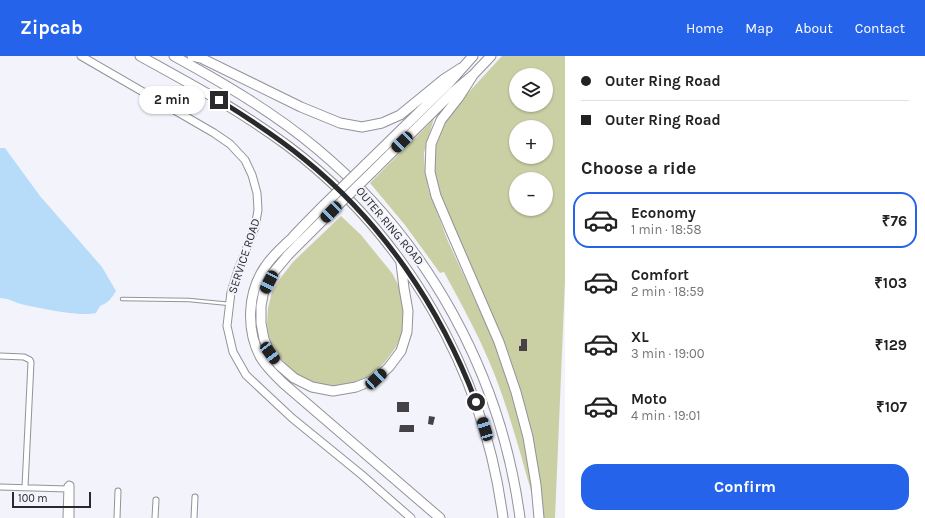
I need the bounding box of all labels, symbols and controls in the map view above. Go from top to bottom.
text: Zipcab [20,17,83,39]
text: Home [686,20,723,37]
text: Map [745,20,773,37]
text: About [795,20,833,37]
text: Contact [855,20,905,37]
map controls [509,68,553,216]
button: layers [509,68,553,112]
text: Outer Ring Road [605,72,721,90]
callout: 2 min [139,86,205,114]
route end [210,91,228,109]
text: 2 min [154,92,190,107]
text: Outer Ring Road [605,111,721,129]
button: + [509,120,553,164]
car [389,129,415,155]
text: Choose a ride [581,157,696,179]
button: − [509,172,553,216]
street label: OUTER RING ROAD [353,184,427,268]
car [318,199,344,225]
icon: car [583,202,619,238]
text: Economy [631,204,696,222]
text: ₹76 [882,212,907,230]
street label: SERVICE ROAD [225,217,263,295]
text: 1 min · 18:58 [631,222,701,237]
icon: car [583,264,619,300]
text: Comfort [631,266,689,284]
car [258,269,280,295]
text: ₹103 [874,274,907,292]
text: 2 min · 18:59 [631,284,704,299]
icon: car [583,326,619,362]
text: XL [631,328,649,346]
text: ₹129 [875,336,907,354]
car [258,340,282,366]
text: 3 min · 19:00 [631,346,704,361]
car [363,366,389,392]
icon: car [583,388,619,424]
text: Moto [631,390,667,408]
route start [467,393,485,411]
text: ₹107 [876,398,907,416]
text: 4 min · 19:01 [631,408,701,423]
car [476,416,494,442]
button: Confirm [581,464,909,510]
scale bar [12,490,91,509]
text: 100 m [18,492,48,505]

